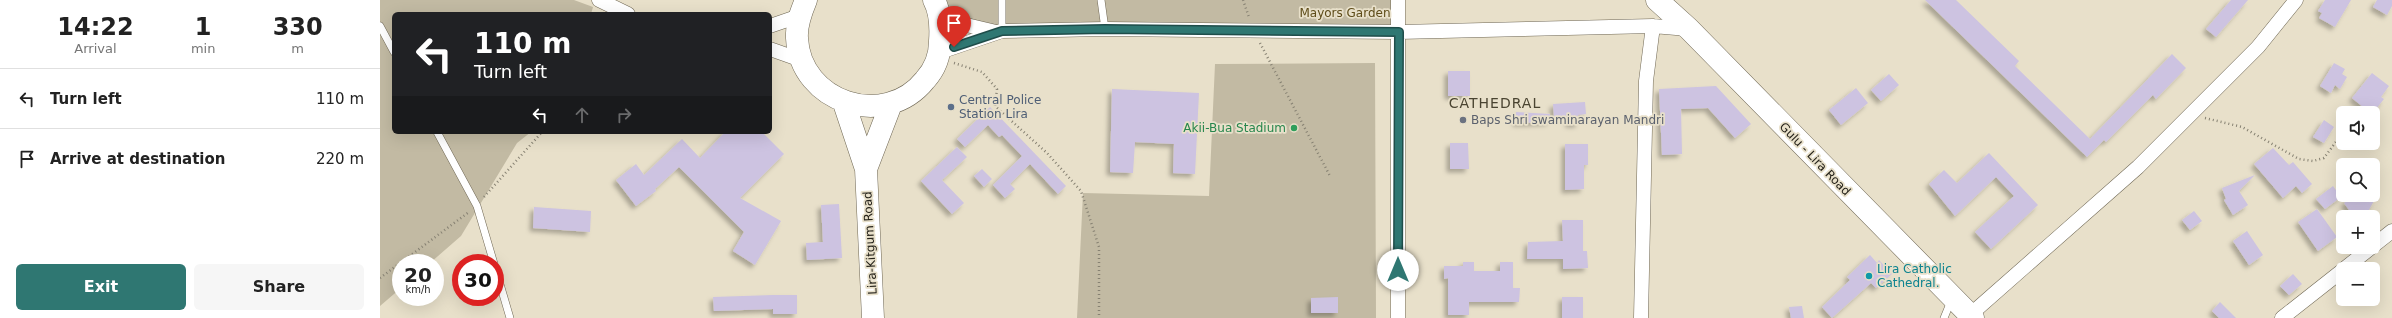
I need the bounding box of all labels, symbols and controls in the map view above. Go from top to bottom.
pin [937,6,971,47]
park label: Mayors Garden [1299,6,1391,20]
icon: arrive [943,12,965,34]
text: 14:22 [57,13,134,41]
text: 1 [195,13,211,41]
text: 330 [273,13,323,41]
text: 110 m [474,27,571,60]
icon: left [408,28,460,80]
text: Arrival [74,41,117,56]
text: min [191,41,215,56]
text: m [291,41,304,56]
text: Turn left [474,61,547,82]
icon: left [16,88,38,110]
text: Turn left [50,90,122,108]
text: 110 m [316,90,364,108]
place label: Central Police Station Lira [959,93,1041,121]
district label: CATHEDRAL [1449,95,1541,111]
marker: Central Police Station Lira [946,102,956,112]
icon: left [529,104,551,126]
icon: ahead [571,104,593,126]
icon: right [613,104,635,126]
map controls [2336,106,2380,306]
button: sound [2336,106,2380,150]
place label: Baps Shri swaminarayan Mandri [1471,113,1664,127]
marker: Baps Shri swaminarayan Mandri [1458,115,1468,125]
street label: Gulu - Lira Road [1777,120,1853,198]
place label: Akii-Bua Stadium [1183,121,1286,135]
marker: Akii-Bua Stadium [1289,123,1299,133]
icon: arrive [16,148,38,170]
text: Arrive at destination [50,150,225,168]
text: 220 m [316,150,364,168]
button: search [2336,158,2380,202]
street label: Lira-Kitgum Road [860,191,880,295]
button: + [2336,210,2380,254]
position arrow [1377,249,1419,291]
speed limit sign: 30 [452,254,504,306]
place label: Lira Catholic Cathedral. [1877,262,1952,290]
button: − [2336,262,2380,306]
text: 20 [404,263,432,287]
button: Exit [16,264,186,310]
button: Share [194,264,364,310]
marker: Lira Catholic Cathedral. [1864,271,1874,281]
text: km/h [405,284,431,295]

